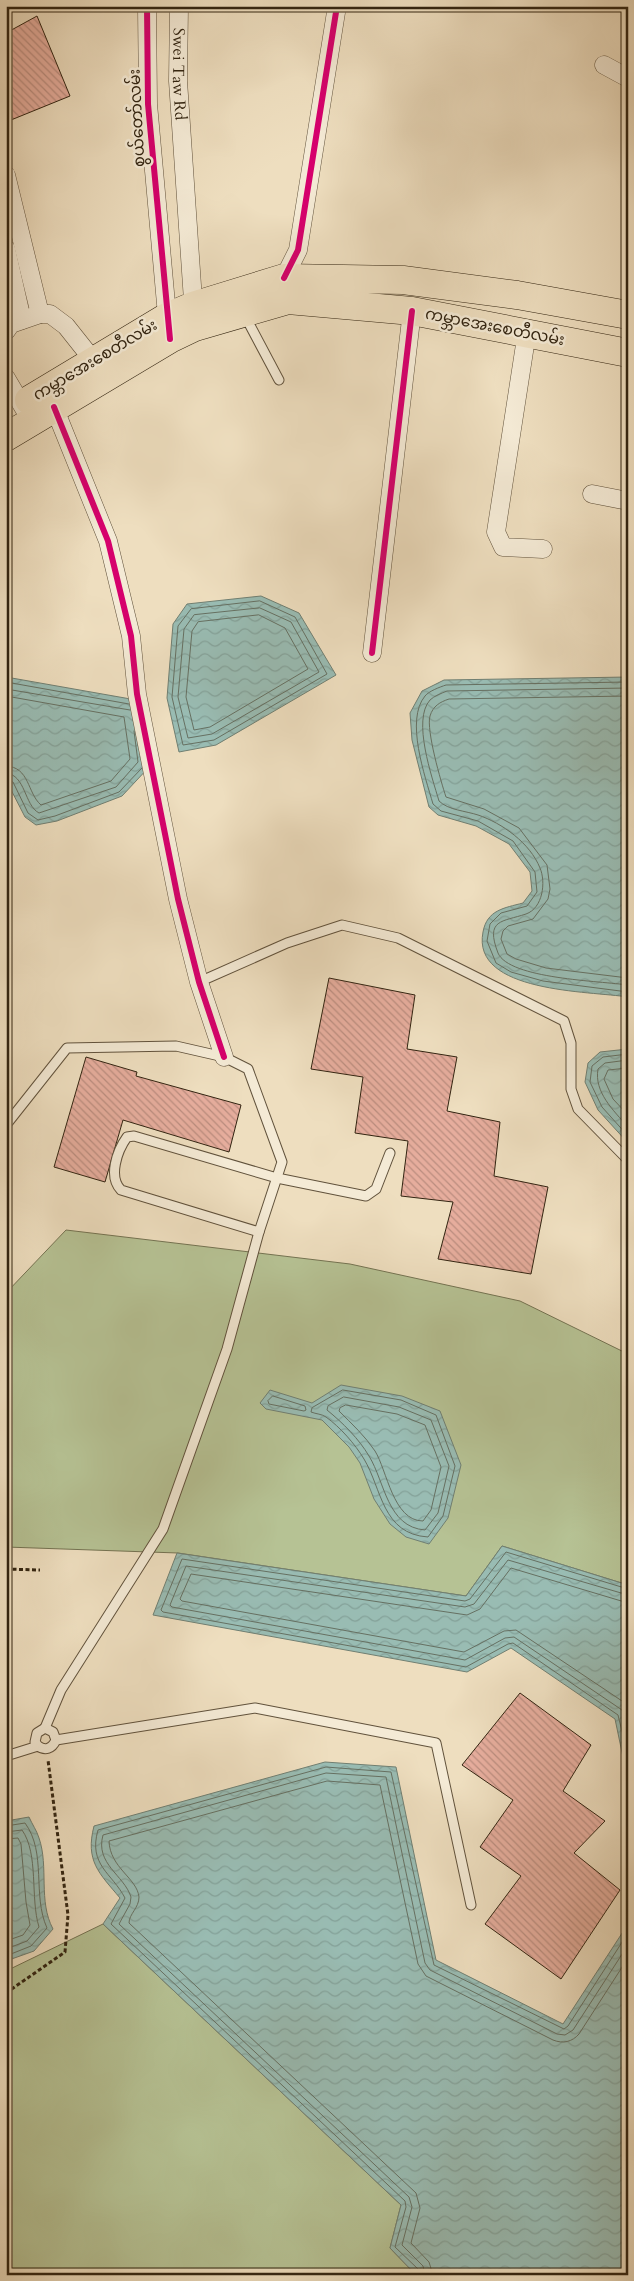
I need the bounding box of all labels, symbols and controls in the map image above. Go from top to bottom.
street label: Swei Taw Rd [167,28,192,121]
street label: စွယ်တော်လမ်း [122,68,153,168]
street label: ကမ္ဘာအေးစေတီလမ်း [423,302,567,353]
street label: ကမ္ဘာအေးစေတီလမ်း [28,313,162,408]

